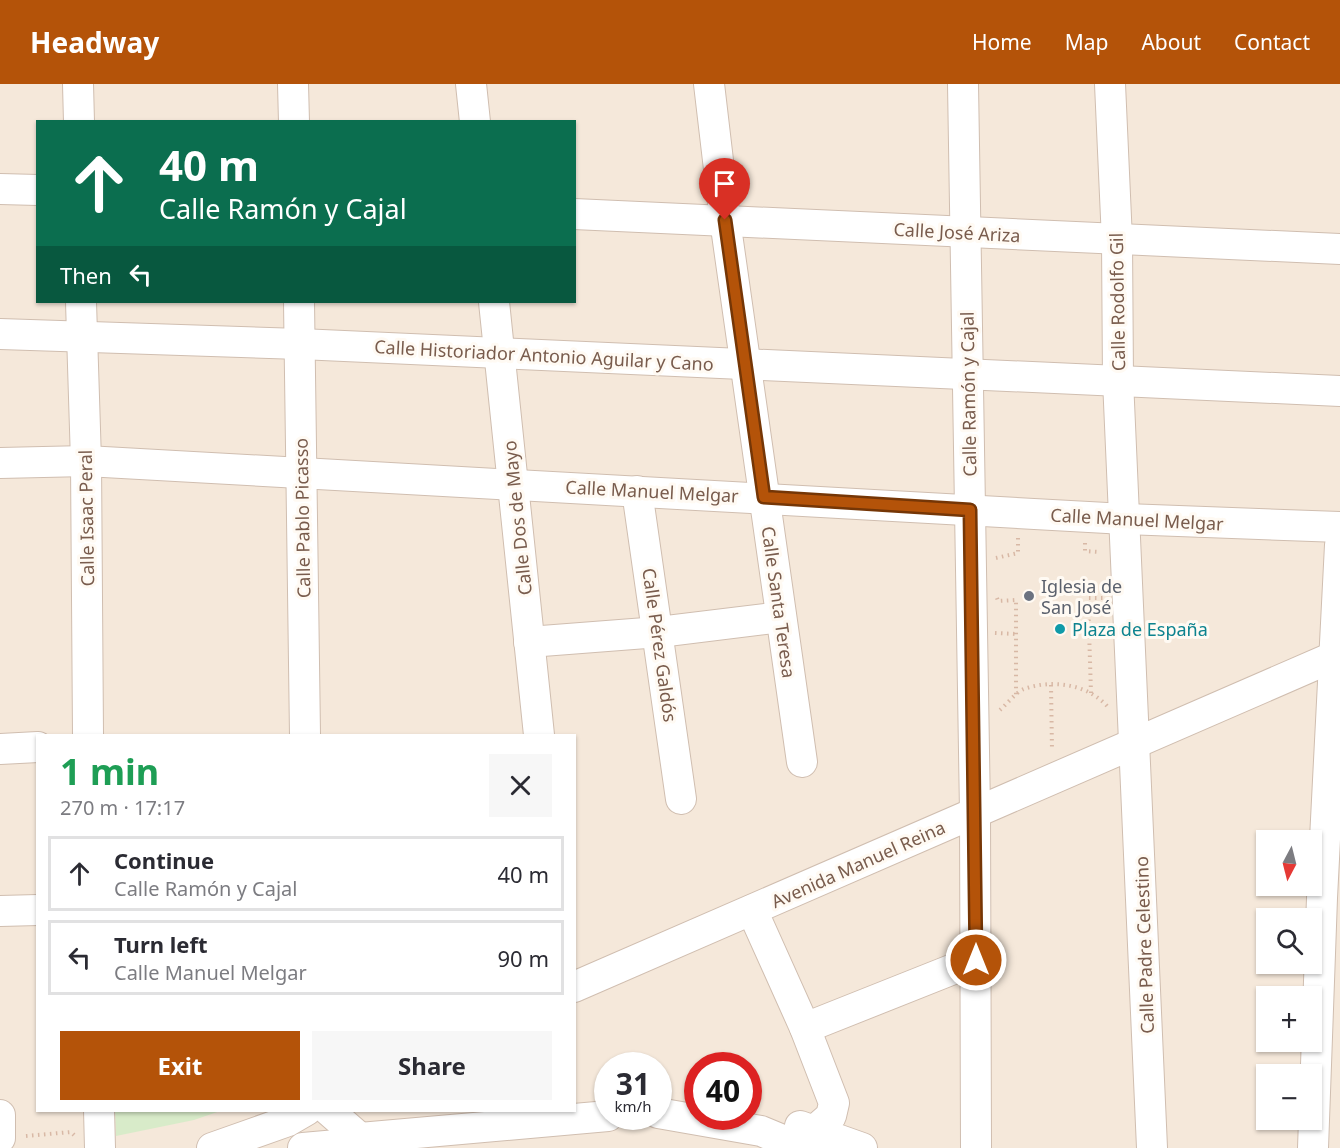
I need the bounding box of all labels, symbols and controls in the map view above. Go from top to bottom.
text: Headway [30,23,159,61]
text: Home [972,28,1032,56]
text: Map [1065,28,1108,56]
text: About [1141,28,1201,56]
text: Contact [1234,28,1310,56]
text: 40 m [159,136,259,193]
icon: ahead [60,144,138,222]
pin [699,158,750,220]
icon: arrive [708,167,741,200]
text: Calle Ramón y Cajal [159,190,407,227]
street label: Calle José Ariza [893,217,1021,247]
street label: Calle Rodolfo Gil [1104,233,1130,371]
icon: left [124,258,157,291]
text: Then [60,260,112,290]
street label: Calle Ramón y Cajal [955,311,981,477]
street label: Calle Historiador Antonio Aguilar y Cano [374,334,714,376]
street label: Calle Pablo Picasso [289,438,315,598]
street label: Calle Dos de Mayo [497,440,537,596]
street label: Calle Isaac Peral [73,449,99,587]
street label: Calle Manuel Melgar [565,474,740,508]
street label: Calle Manuel Melgar [1050,502,1225,536]
street label: Calle Santa Teresa [756,525,802,679]
street label: Calle Pérez Galdós [637,566,683,724]
place label: Iglesia de San José [1041,574,1122,619]
marker: Iglesia de San José [1022,589,1036,603]
place label: Plaza de España [1072,617,1208,641]
marker: Plaza de España [1053,622,1067,636]
text: 1 min [60,747,159,796]
button: close [489,754,552,817]
text: 270 m · 17:17 [60,794,185,821]
street label: Avenida Manuel Reina [767,815,949,913]
north arrow [1256,830,1322,896]
map controls [1256,830,1322,1130]
text: Continue [114,845,214,875]
street label: Calle Padre Celestino [1129,856,1159,1034]
icon: ahead [63,857,96,890]
text: 40 m [498,859,549,889]
text: Calle Ramón y Cajal [114,875,297,902]
button: search [1256,908,1322,974]
position arrow [944,928,1008,992]
text: Turn left [114,929,208,959]
icon: left [63,941,96,974]
text: 90 m [498,943,549,973]
text: Calle Manuel Melgar [114,959,307,986]
button: + [1256,986,1322,1052]
button: Exit [60,1031,300,1100]
button: Share [312,1031,552,1100]
speed limit sign: 40 [684,1052,762,1130]
text: 31 [616,1063,650,1104]
button: − [1256,1064,1322,1130]
text: km/h [615,1096,651,1116]

